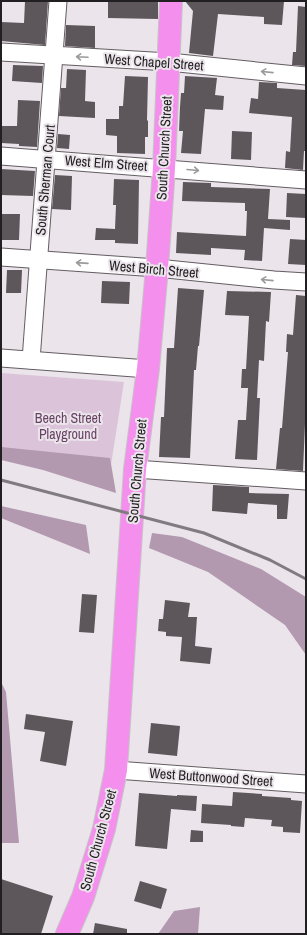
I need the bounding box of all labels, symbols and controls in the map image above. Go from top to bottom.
street label: West Chapel Street [104,50,204,74]
one-way arrow [76,54,89,61]
one-way arrow [261,68,274,76]
street label: South Church Street [152,96,176,200]
street label: South Sherman Court [31,124,59,236]
street label: West Elm Street [64,151,148,175]
one-way arrow [186,167,199,174]
street label: West Birch Street [108,256,200,282]
one-way arrow [76,259,89,266]
one-way arrow [261,276,274,283]
park label: Beech Street Playground [35,409,101,443]
street label: South Church Street [124,418,150,524]
street label: West Buttonwood Street [149,764,273,790]
street label: South Church Street [76,787,120,893]

